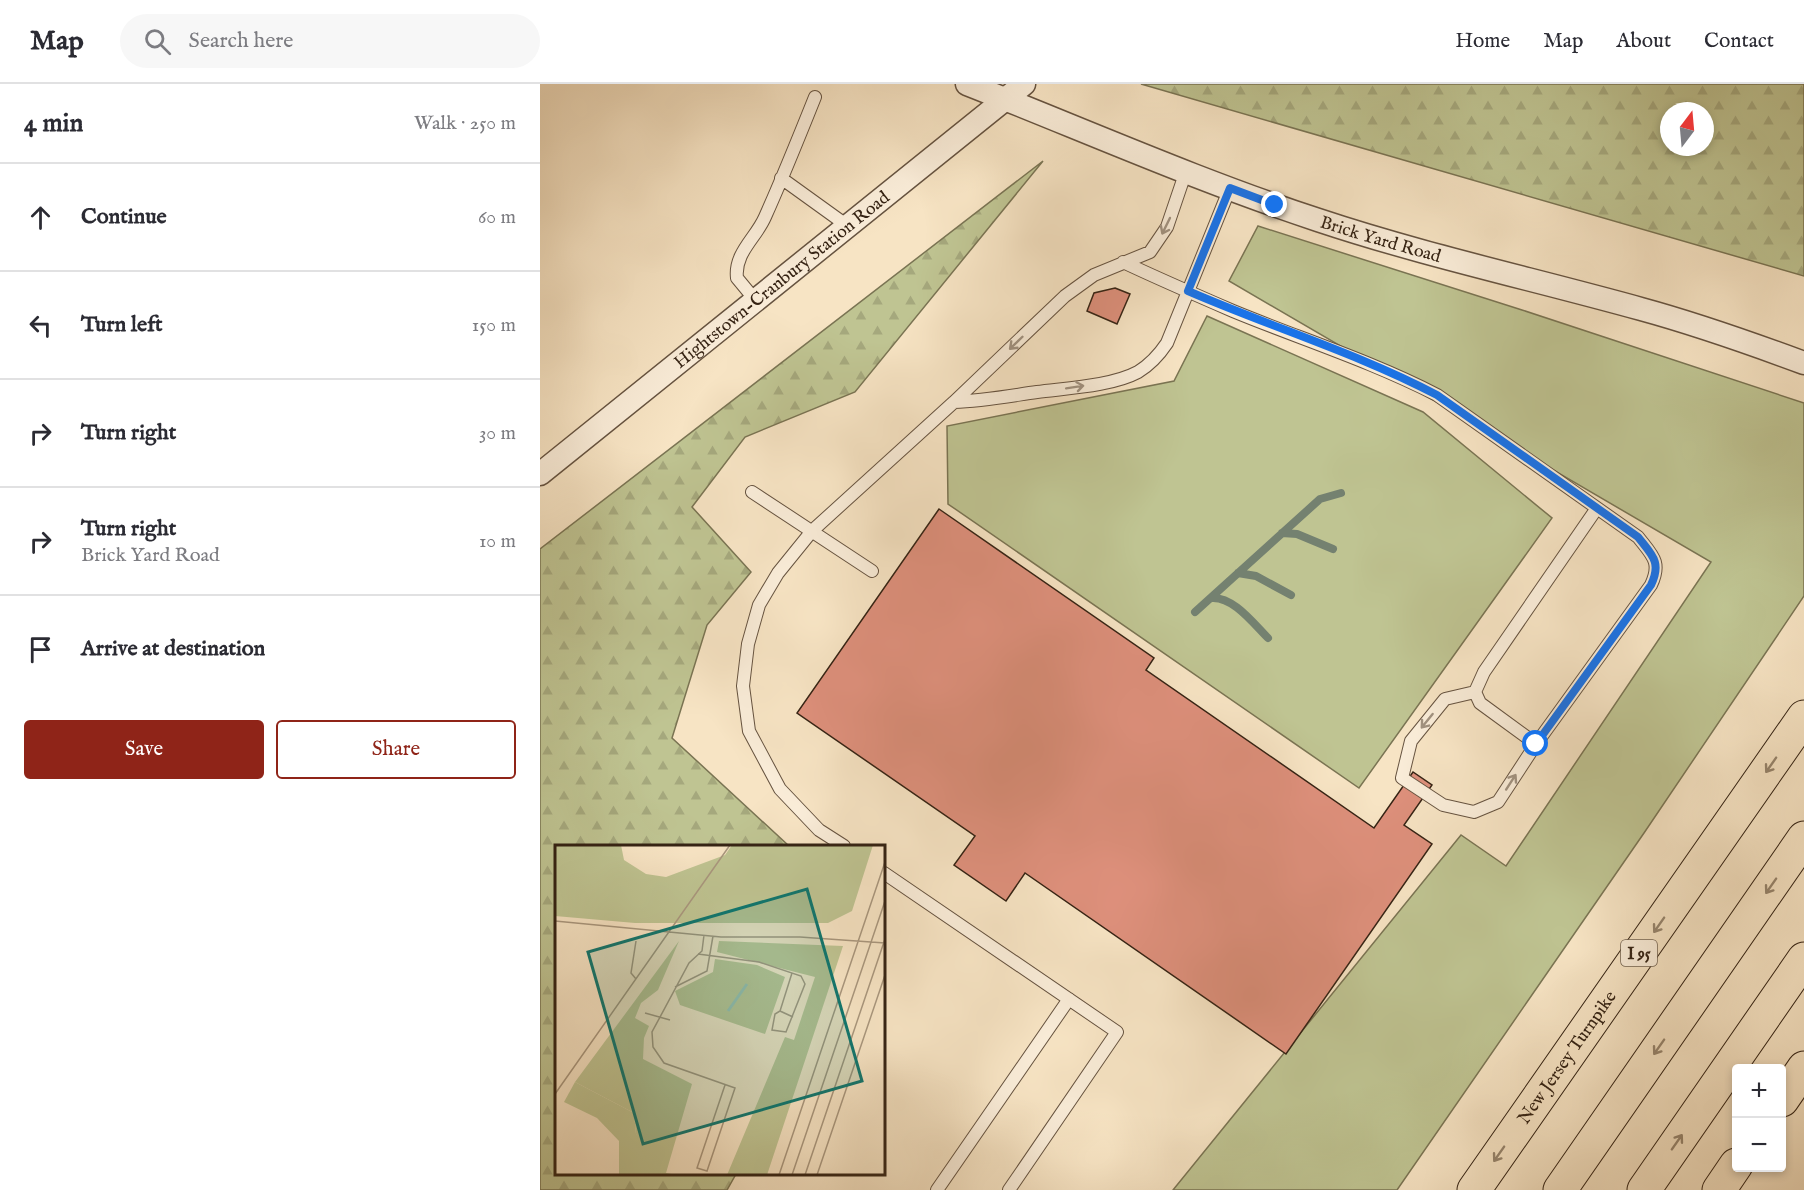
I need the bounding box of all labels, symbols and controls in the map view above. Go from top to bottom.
search box [120,14,540,68]
text: Map [30,24,84,59]
icon: search [141,25,174,58]
text: Search here [189,27,293,55]
text: Home [1455,28,1510,55]
text: Map [1543,28,1583,55]
text: About [1616,28,1671,55]
text: Contact [1704,28,1774,55]
north arrow [1660,102,1714,156]
text: 4 min [24,107,83,140]
text: Walk · 250 m [414,111,516,136]
street label: Hightstown-Cranbury Station Road [670,187,895,375]
route end [1261,191,1287,217]
icon: ahead [24,201,57,234]
text: Continue [81,203,167,231]
text: 60 m [478,205,516,230]
street label: Brick Yard Road [1317,211,1444,269]
one-way arrow [1160,217,1172,235]
icon: left [24,309,57,342]
text: Turn left [81,311,163,339]
text: 150 m [472,313,516,338]
one-way arrow [1009,335,1024,350]
one-way arrow [1064,381,1084,392]
icon: right [24,417,57,450]
text: Turn right [81,419,176,447]
text: 30 m [479,421,516,446]
text: Turn right [81,515,176,543]
icon: right [24,525,57,558]
text: 10 m [479,529,516,554]
text: Brick Yard Road [81,543,220,568]
icon: arrive [24,633,57,666]
text: Arrive at destination [81,635,265,663]
one-way arrow [1421,713,1434,729]
button: Save [24,720,264,779]
button: Share [276,720,516,779]
route start [1522,730,1548,756]
one-way arrow [1765,756,1777,773]
one-way arrow [1505,774,1518,791]
inset map [555,845,885,1175]
one-way arrow [1765,878,1777,894]
one-way arrow [1653,916,1665,932]
road number: I 95 [1621,940,1657,966]
street label: New Jersey Turnpike [1513,987,1622,1129]
one-way arrow [1653,1038,1665,1054]
map controls [1732,1064,1786,1172]
button: + [1732,1064,1786,1118]
button: − [1732,1118,1786,1172]
one-way arrow [1671,1134,1683,1151]
one-way arrow [1493,1145,1505,1161]

